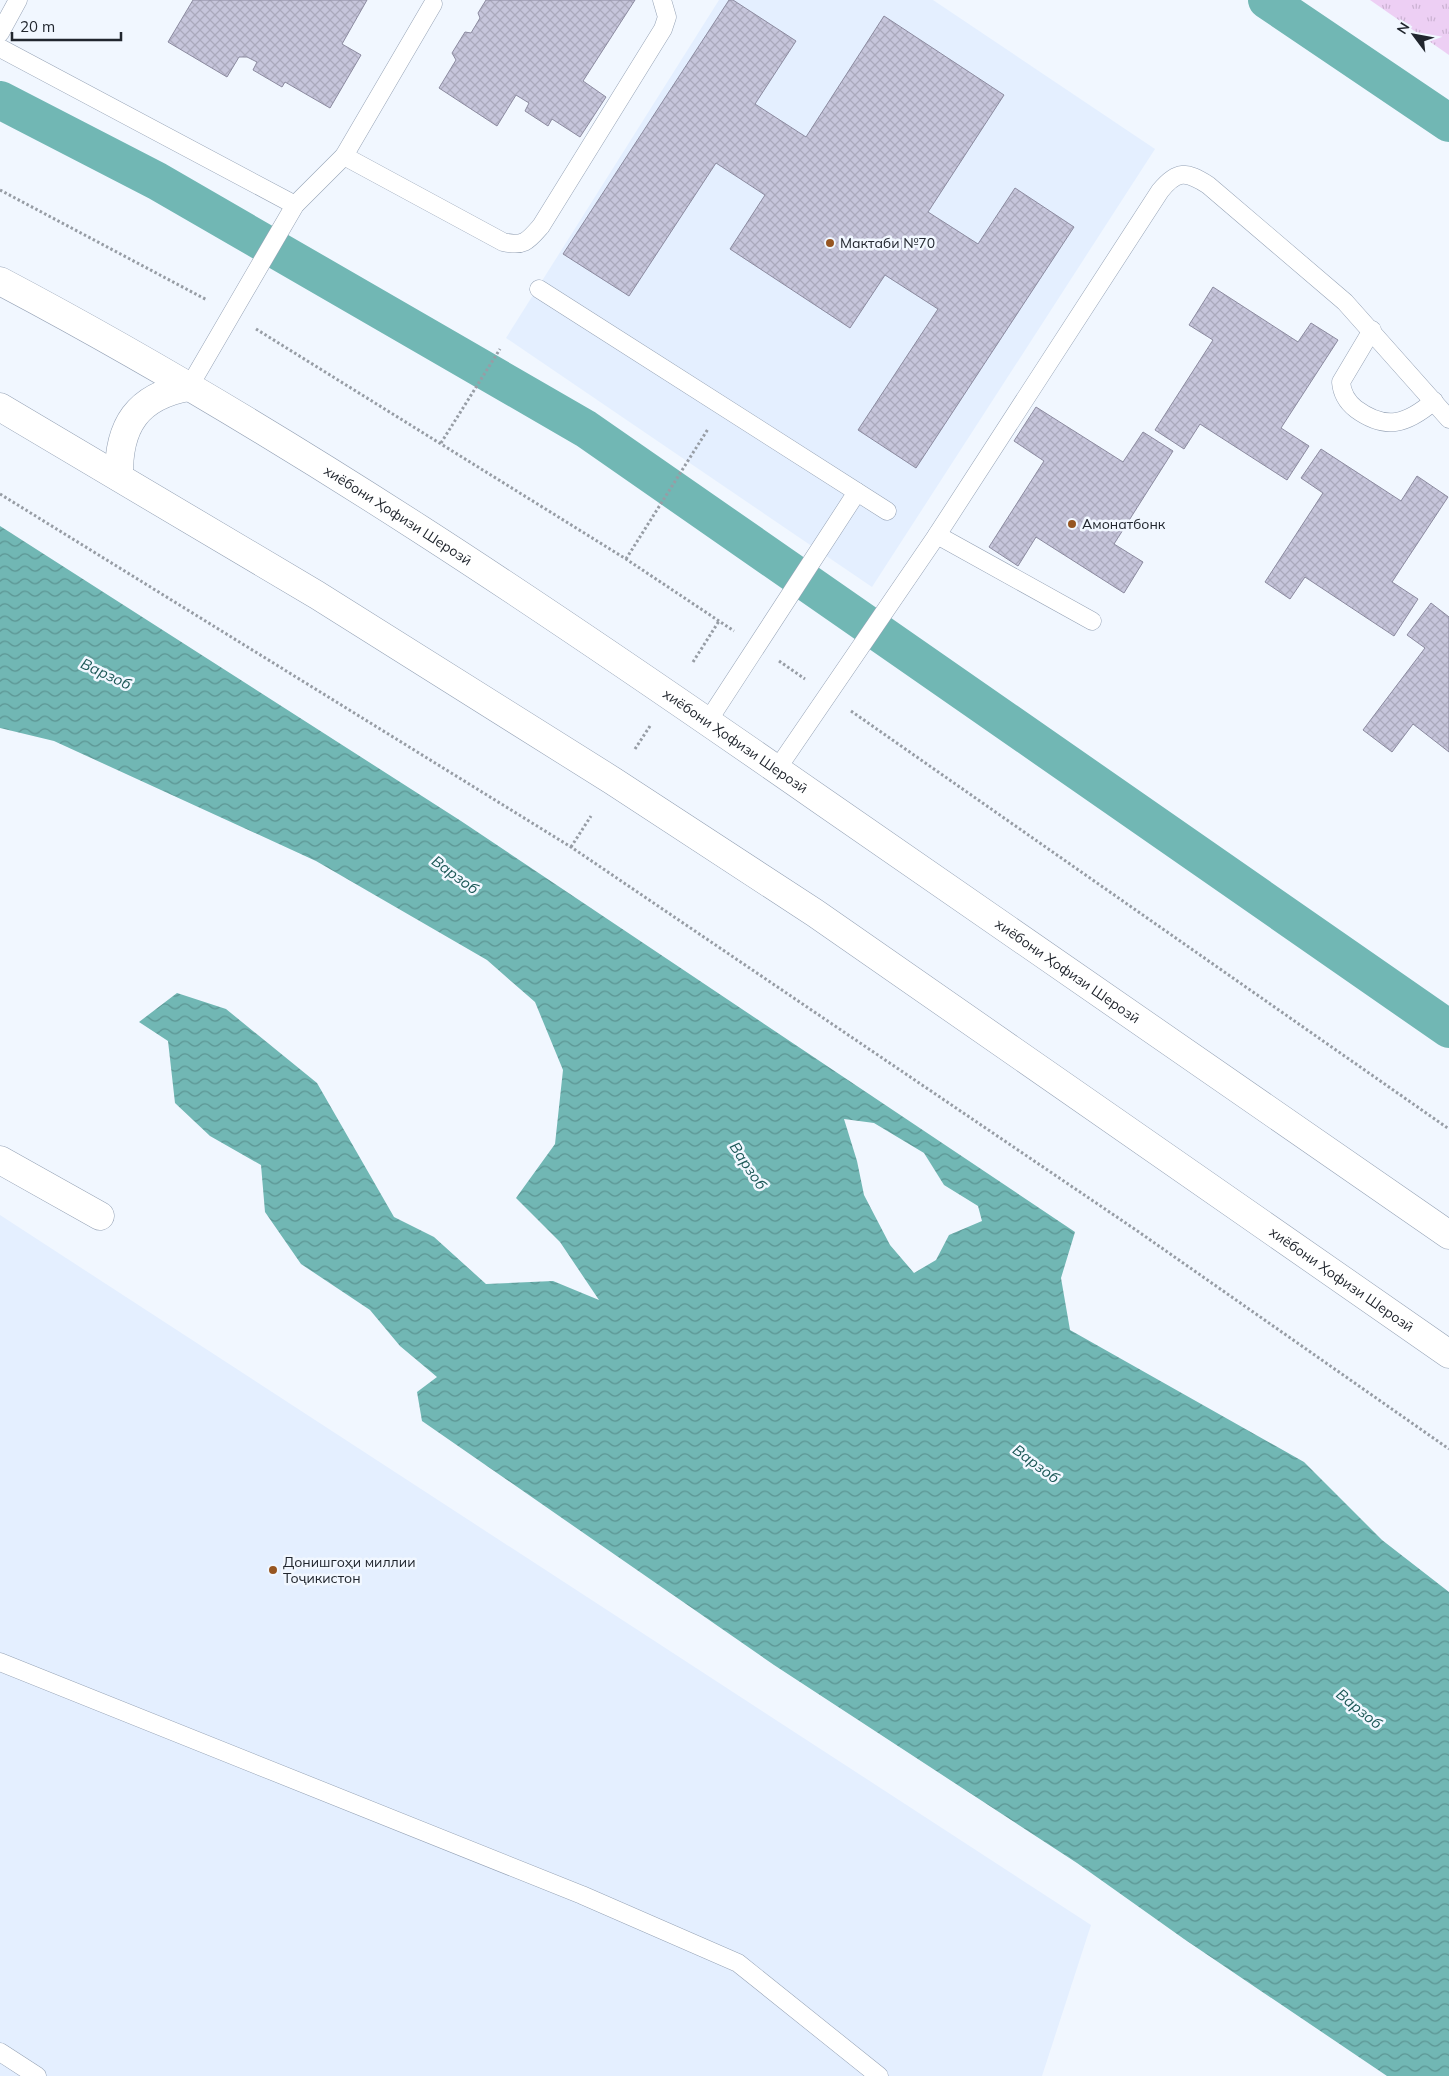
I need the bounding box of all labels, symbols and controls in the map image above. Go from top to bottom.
scale bar [12,10,121,42]
north arrow [1389,10,1439,60]
text: 20 m [20,17,55,36]
text: N [1393,19,1413,37]
place label: Мактаби №70 [840,234,935,252]
marker: Мактаби №70 [824,237,836,249]
street label: хиёбони Ҳофизи Шерозӣ [321,461,475,569]
place label: Амонатбонк [1082,515,1166,533]
marker: Амонатбонк [1066,518,1078,530]
water label: Варзоб [78,654,135,694]
street label: хиёбони Ҳофизи Шерозӣ [660,685,811,797]
water label: Варзоб [428,851,483,898]
street label: хиёбони Ҳофизи Шерозӣ [992,915,1143,1027]
water label: Варзоб [726,1138,771,1193]
street label: хиёбони Ҳофизи Шерозӣ [1266,1223,1417,1336]
water label: Варзоб [1009,1440,1064,1487]
place label: Донишгоҳи миллии Тоҷикистон [283,1553,416,1587]
marker: Донишгоҳи миллии Тоҷикистон [267,1564,279,1576]
water label: Варзоб [1333,1684,1386,1733]

